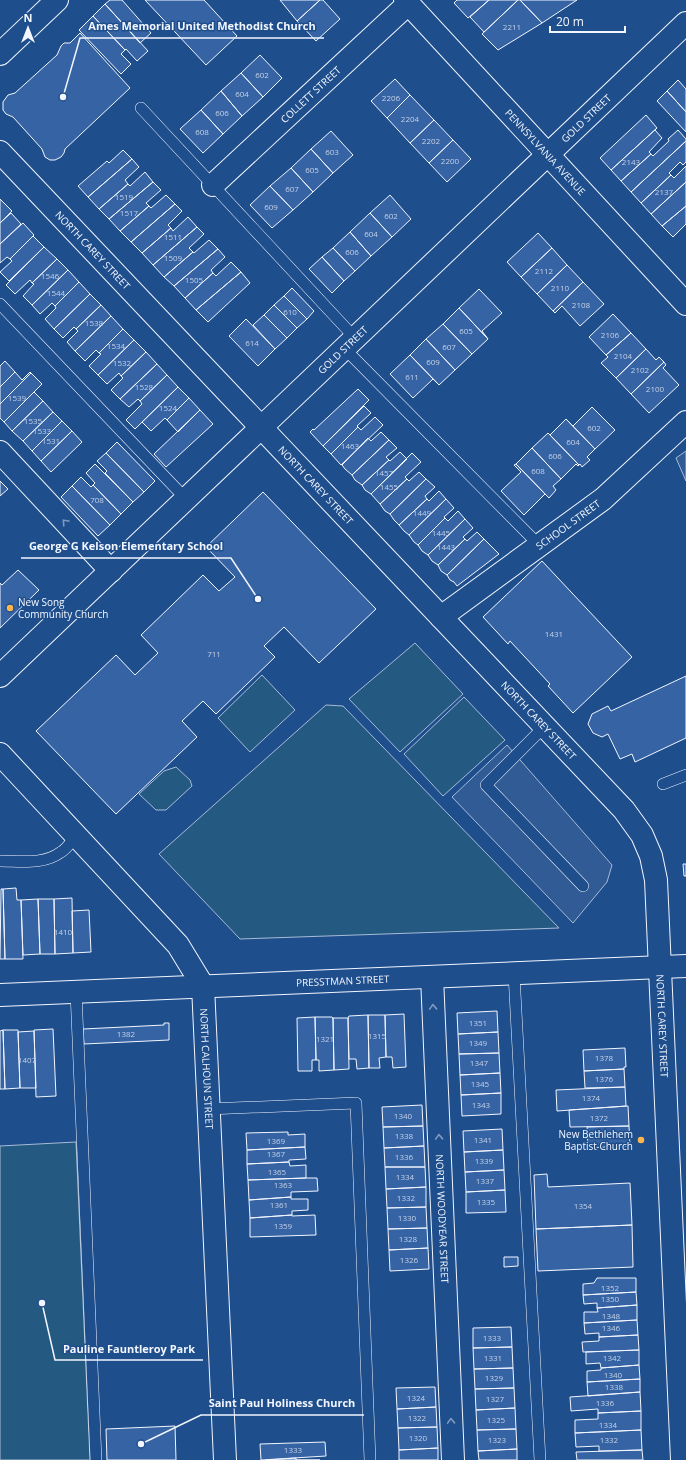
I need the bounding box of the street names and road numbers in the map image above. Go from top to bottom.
street label: COLLETT STREET [277,63,344,126]
street label: GOLD STREET [558,91,614,145]
street label: PENNSYLVANIA AVENUE [502,106,589,198]
street label: NORTH CAREY STREET [52,208,134,293]
street label: GOLD STREET [315,322,371,377]
street label: NORTH CAREY STREET [275,443,357,528]
street label: SCHOOL STREET [533,496,603,553]
street label: NORTH CAREY STREET [498,678,580,763]
street label: PRESSTMAN STREET [296,972,390,989]
street label: NORTH CAREY STREET [653,974,672,1078]
street label: NORTH CALHOUN STREET [197,1008,217,1130]
street label: NORTH WOODYEAR STREET [433,1154,452,1284]

